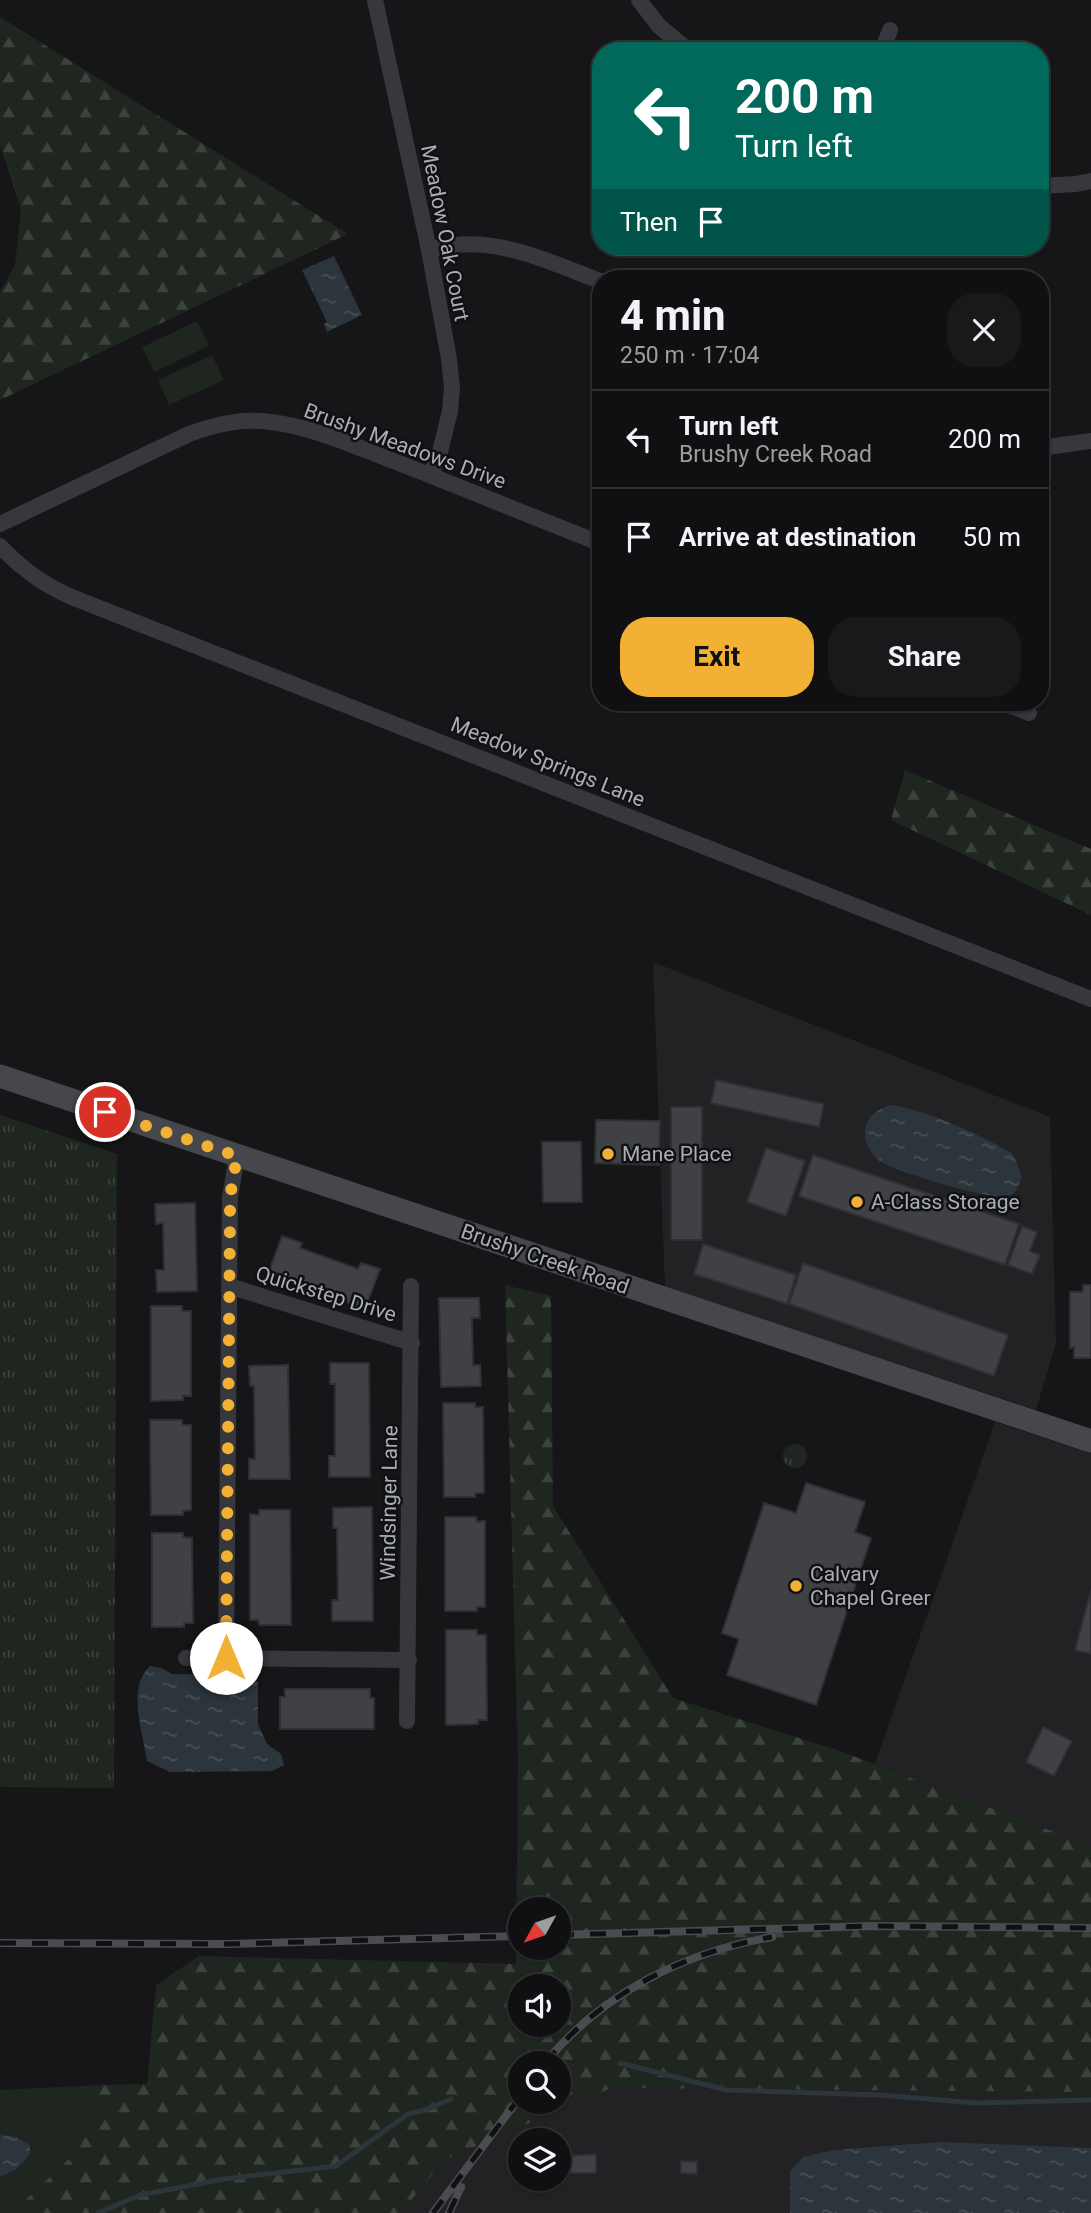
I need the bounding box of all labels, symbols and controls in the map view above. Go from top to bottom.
text: 200 m [735,68,874,125]
icon: left [620,70,711,161]
text: Turn left [735,127,853,165]
street label: Meadow Oak Court [416,143,474,323]
icon: arrive [692,203,730,241]
text: Then [620,207,678,237]
text: 4 min [620,291,726,340]
button: close [947,293,1021,367]
text: 250 m · 17:04 [620,342,759,369]
street label: Brushy Meadows Drive [301,398,509,494]
text: Turn left [679,411,778,441]
icon: left [620,420,658,458]
text: 200 m [948,424,1021,454]
text: Brushy Creek Road [679,441,872,468]
icon: arrive [620,518,658,556]
text: Arrive at destination [679,522,916,552]
text: 50 m [963,522,1021,552]
button: Exit [620,617,814,697]
button: Share [828,617,1021,697]
street label: Meadow Springs Lane [447,712,649,812]
pin [75,1082,135,1142]
icon: arrive [86,1093,124,1131]
place label: Mane Place [622,1142,732,1166]
marker: Mane Place [600,1146,616,1162]
place label: A-Class Storage [871,1190,1020,1214]
marker: A-Class Storage [849,1194,865,1210]
street label: Brushy Creek Road [458,1219,632,1299]
street label: Quickstep Drive [253,1261,399,1327]
street label: Windsinger Lane [376,1425,402,1581]
place label: Calvary Chapel Greer [810,1562,931,1610]
marker: Calvary Chapel Greer [788,1578,804,1594]
position arrow [189,1621,263,1695]
north arrow [508,1897,570,1960]
map controls [508,1897,571,2191]
button: sound [508,1974,571,2037]
button: search [508,2051,571,2114]
button: layers [508,2128,571,2191]

